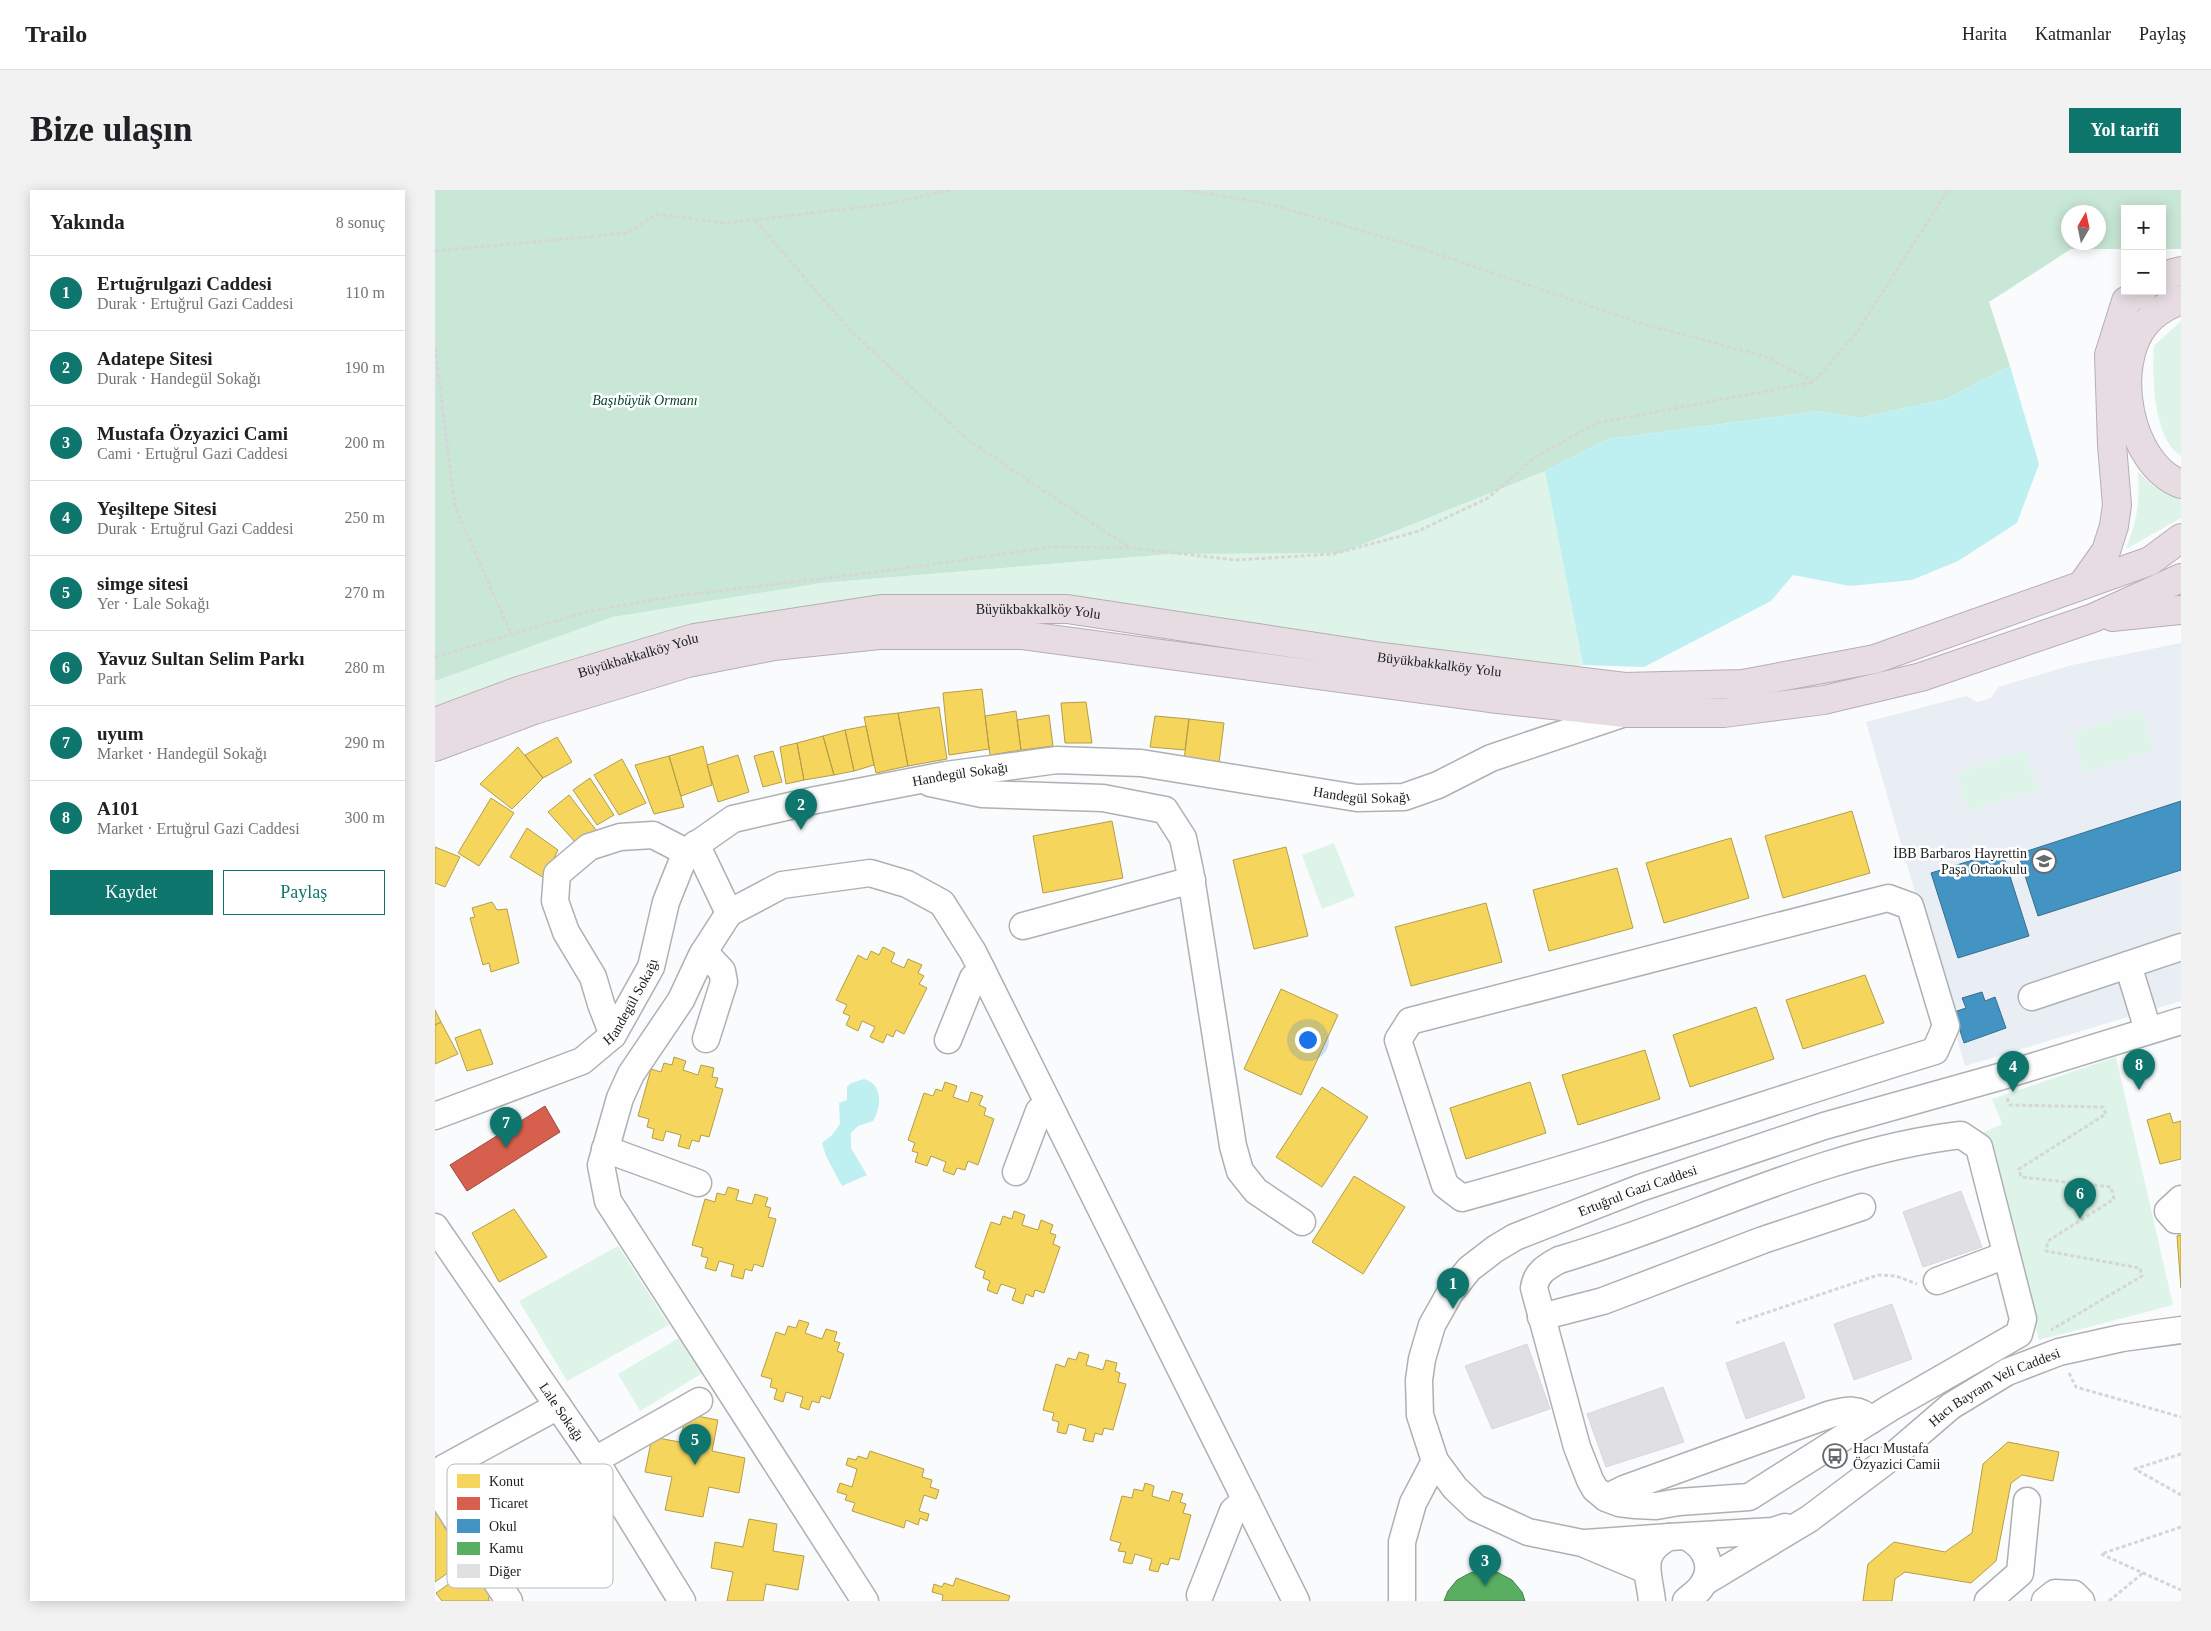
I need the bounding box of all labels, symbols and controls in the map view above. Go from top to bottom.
text: Trailo [25,21,87,47]
text: Harita [1962,24,2007,44]
text: Katmanlar [2035,24,2111,44]
text: Paylaş [2139,24,2186,44]
button: Yol tarifi [2069,108,2181,153]
text: Bize ulaşın [30,110,192,149]
north arrow [2061,205,2106,250]
map controls [2121,205,2166,295]
button: + [2121,205,2166,250]
text: Yakında [50,210,125,234]
text: 8 sonuç [336,214,385,231]
button: − [2121,250,2166,295]
text: Ertuğrulgazi Caddesi [97,273,272,294]
text: 1 [62,284,70,301]
text: 110 m [345,284,385,301]
text: Durak · Ertuğrul Gazi Caddesi [97,295,293,312]
text: Adatepe Sitesi [97,348,213,369]
text: 2 [62,359,70,376]
text: 190 m [345,359,385,376]
text: Durak · Handegül Sokağı [97,370,261,387]
park label: Başıbüyük Ormanı [592,393,698,408]
text: Mustafa Özyazici Cami [97,423,288,444]
text: 3 [62,434,70,451]
text: 200 m [345,434,385,451]
text: Cami · Ertuğrul Gazi Caddesi [97,445,288,462]
text: Yeşiltepe Sitesi [97,498,217,519]
text: 4 [62,509,70,526]
text: 250 m [345,509,385,526]
text: Durak · Ertuğrul Gazi Caddesi [97,520,293,537]
text: simge sitesi [97,573,188,594]
text: 5 [62,584,70,601]
text: 270 m [345,584,385,601]
text: Yer · Lale Sokağı [97,595,210,612]
street label: Büyükbakkalköy Yolu [976,601,1102,622]
street label: Büyükbakkalköy Yolu [576,630,699,680]
text: Yavuz Sultan Selim Parkı [97,648,304,669]
street label: Büyükbakkalköy Yolu [1376,649,1502,679]
text: 6 [62,659,70,676]
text: 280 m [345,659,385,676]
text: Park [97,670,126,687]
text: uyum [97,723,143,744]
text: 7 [62,734,70,751]
text: 290 m [345,734,385,751]
text: Market · Handegül Sokağı [97,745,267,762]
street label: Handegül Sokağı [911,759,1009,789]
street label: Handegül Sokağı [1312,784,1412,806]
pin: 2 [785,789,817,830]
text: A101 [97,798,139,819]
text: 8 [62,809,70,826]
text: 300 m [345,809,385,826]
text: Market · Ertuğrul Gazi Caddesi [97,820,300,837]
place label: İBB Barbaros Hayrettin Paşa Ortaokulu [1893,846,2027,877]
school or university icon: İBB Barbaros Hayrettin Paşa Ortaokulu [2031,848,2057,874]
button: Kaydet [50,870,213,915]
button: Paylaş [223,870,385,915]
street label: Handegül Sokağı [600,957,660,1048]
your location [1295,1027,1321,1053]
pin: 8 [2123,1049,2155,1090]
pin: 4 [1997,1051,2029,1092]
pin: 7 [490,1107,522,1148]
street label: Ertuğrul Gazi Caddesi [1576,1162,1699,1219]
pin: 6 [2064,1178,2096,1219]
pin: 1 [1437,1268,1469,1309]
street label: Hacı Bayram Veli Caddesi [1926,1345,2062,1429]
street label: Lale Sokağı [537,1380,587,1444]
pin: 5 [679,1424,711,1465]
place label: Hacı Mustafa Özyazici Camii [1853,1441,1941,1472]
bus stop icon: Hacı Mustafa Özyazici Camii [1822,1443,1848,1469]
legend [447,1464,613,1588]
text: Konut [489,1474,524,1489]
text: Ticaret [489,1496,528,1511]
text: Okul [489,1519,517,1534]
text: Kamu [489,1541,523,1556]
pin: 3 [1469,1545,1501,1586]
text: Diğer [489,1564,521,1579]

